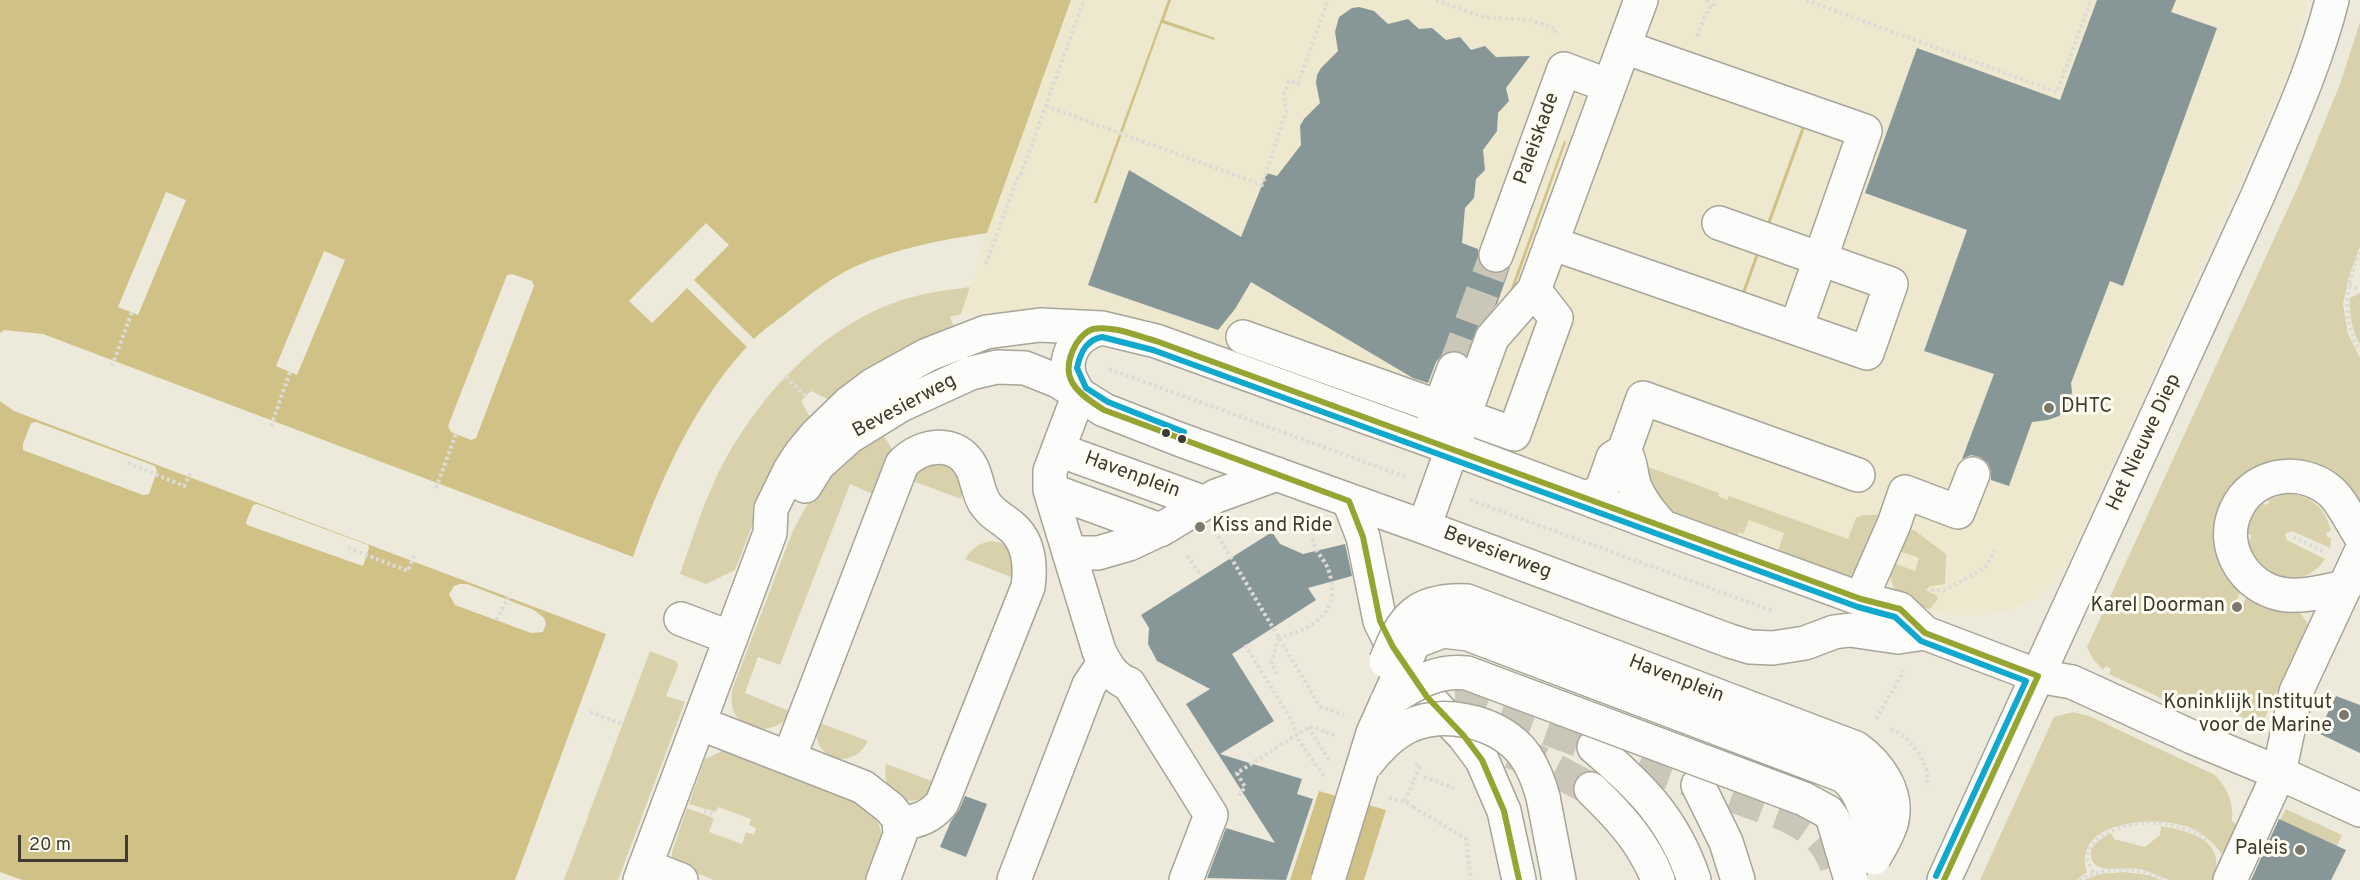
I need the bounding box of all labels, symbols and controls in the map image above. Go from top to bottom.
street label: Paleiskade [1510,90,1566,188]
street label: Bevesierweg [849,370,961,444]
street label: Het Nieuwe Diep [2103,371,2187,515]
place label: DHTC [2061,396,2112,420]
marker: DHTC [2042,401,2056,415]
unlabelled marker [1160,427,1172,439]
unlabelled marker [1176,433,1188,445]
street label: Havenplein [1081,448,1183,504]
place label: Kiss and Ride [1212,515,1332,539]
marker: Kiss and Ride [1193,520,1207,534]
street label: Bevesierweg [1439,522,1555,586]
place label: Karel Doorman [2091,595,2225,619]
marker: Karel Doorman [2230,600,2244,614]
street label: Havenplein [1625,651,1727,709]
place label: Koninklijk Instituut voor de Marine [2163,692,2332,739]
marker: Koninklijk Instituut voor de Marine [2337,708,2351,722]
scale bar [21,823,130,861]
text: 20 m [29,834,71,857]
place label: Paleis [2235,838,2288,862]
marker: Paleis [2293,843,2307,857]

